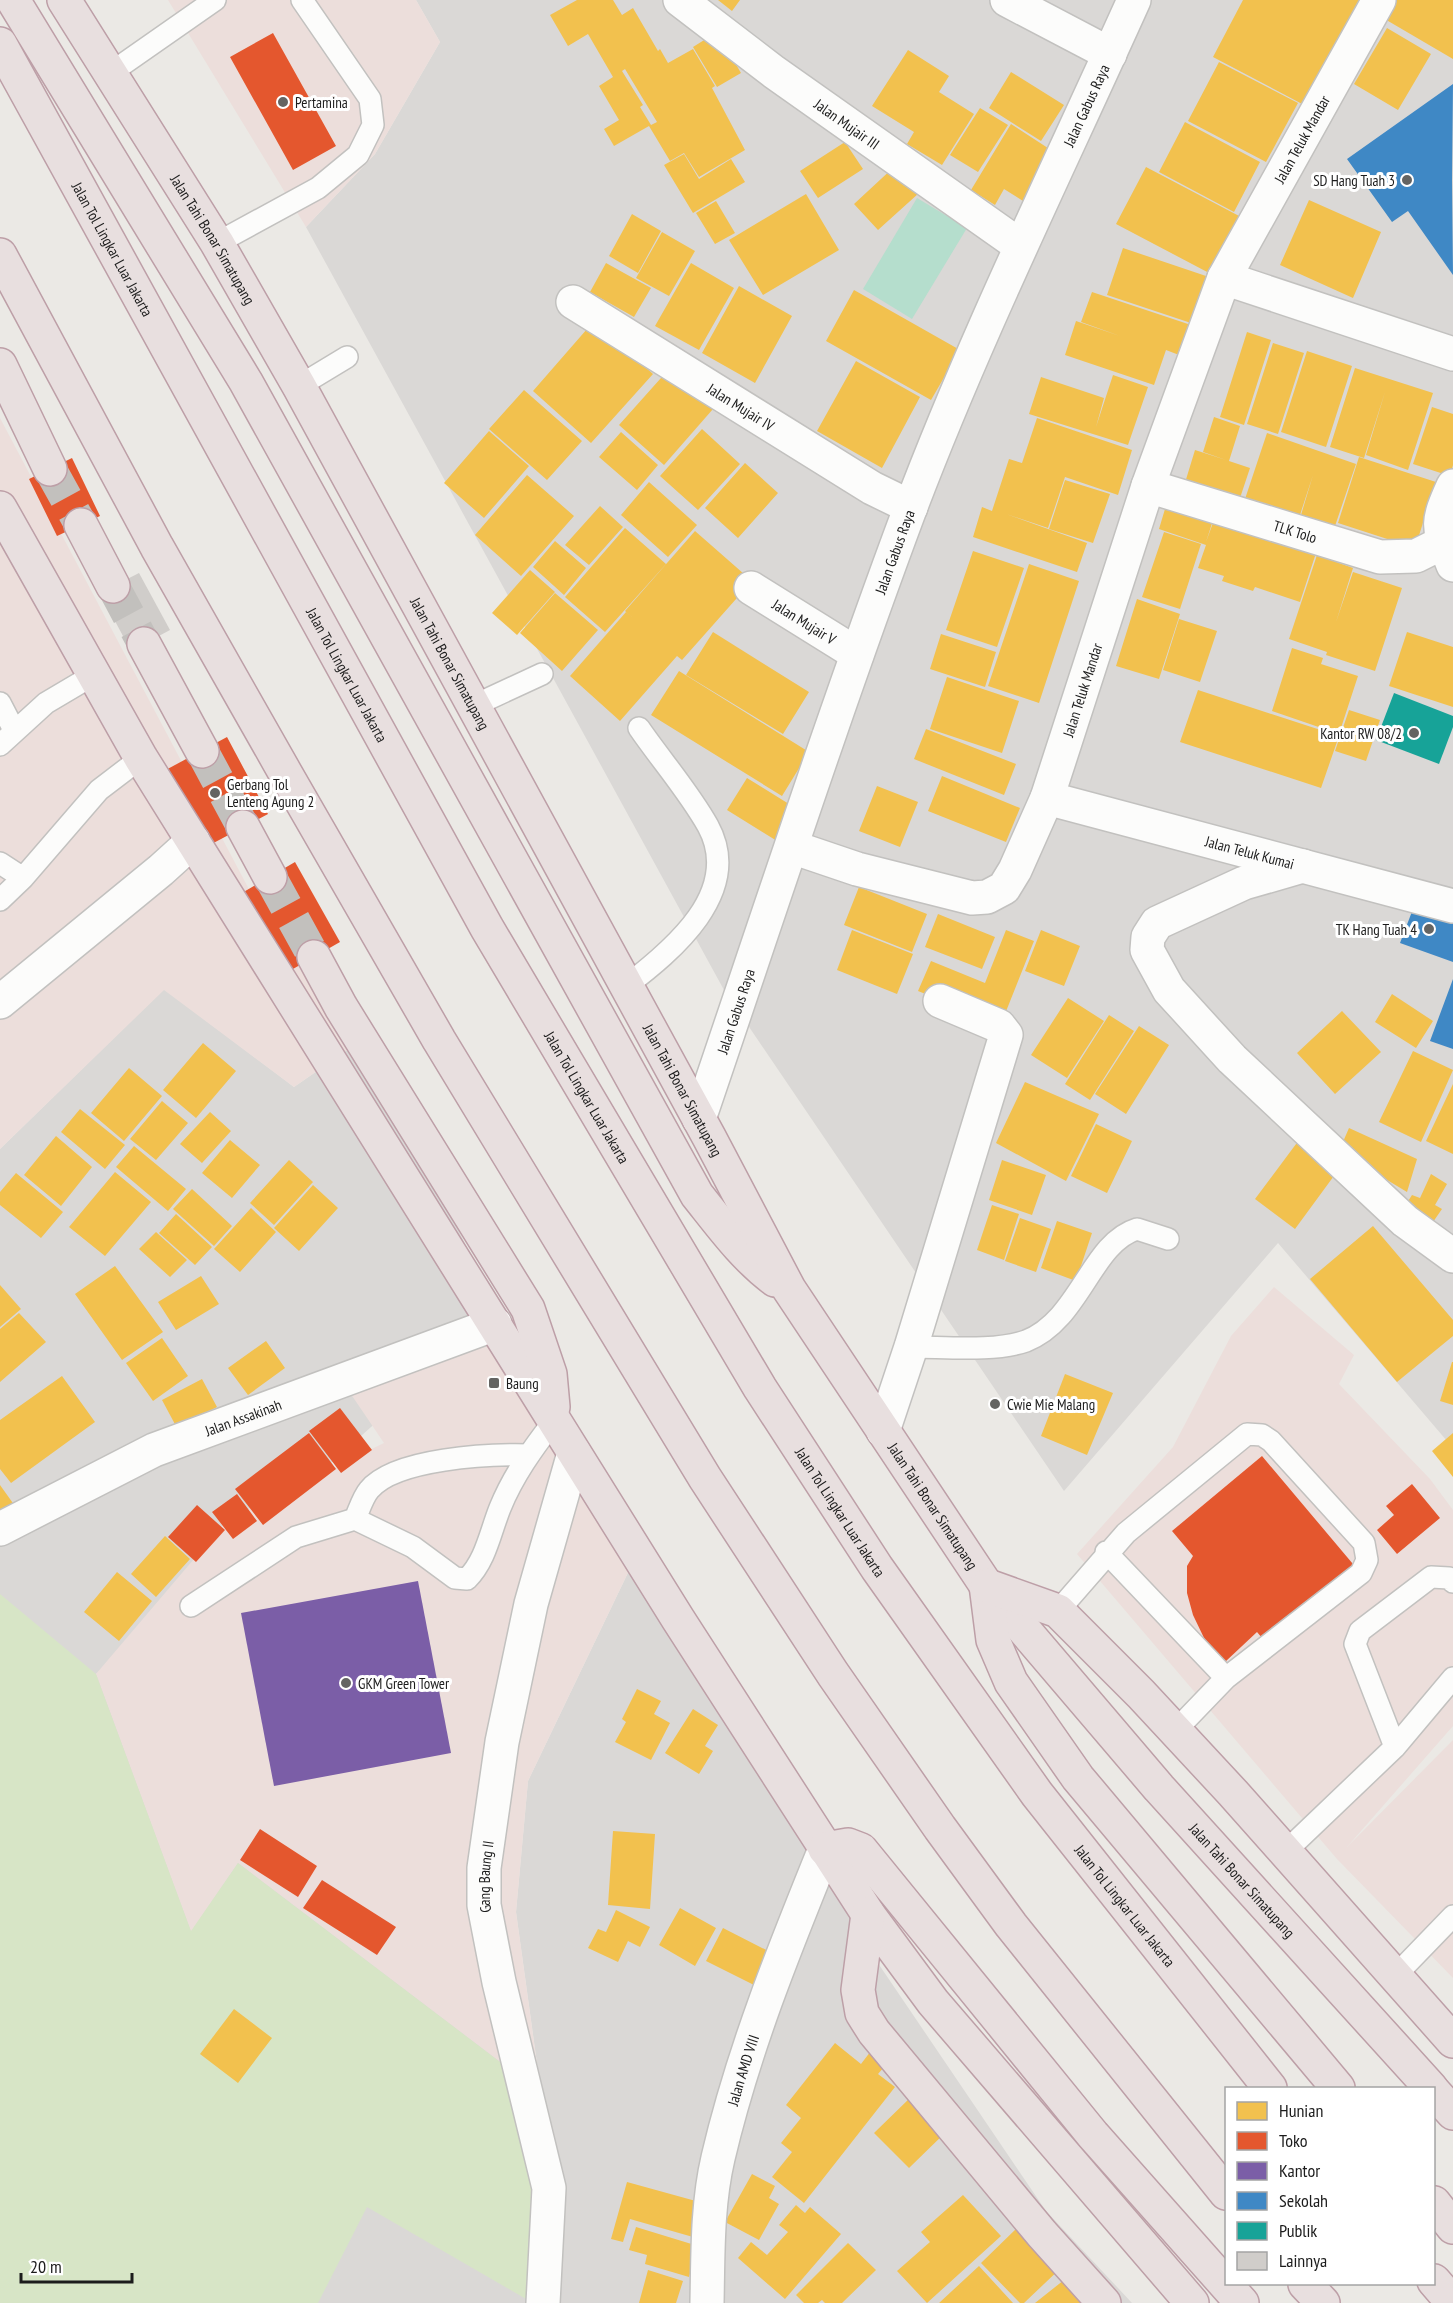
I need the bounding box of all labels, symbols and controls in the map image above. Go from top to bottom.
street label: Jalan Gabus Raya [1058,61,1113,150]
street label: Jalan Teluk Mandar [1269,91,1334,187]
place label: Pertamina [295,93,348,112]
street label: Jalan Mujair III [810,94,883,153]
marker: Pertamina [276,95,290,109]
street label: Jalan Tahi Bonar Simatupang [166,170,260,308]
place label: SD Hang Tuah 3 [1313,171,1395,190]
marker: SD Hang Tuah 3 [1400,173,1414,187]
street label: Jalan Tol Lingkar Luar Jakarta [68,178,158,319]
street label: Jalan Mujair IV [703,378,778,435]
street label: Jalan Gabus Raya [870,507,918,597]
street label: TLK Tolo [1271,515,1319,547]
street label: Jalan Tahi Bonar Simatupang [406,593,494,733]
street label: Jalan Mujair V [768,594,840,648]
street label: Jalan Tol Lingkar Luar Jakarta [302,603,392,745]
street label: Jalan Teluk Mandar [1058,640,1106,740]
place label: Kantor RW 08/2 [1320,724,1402,743]
marker: Kantor RW 08/2 [1407,726,1421,740]
place label: Gerbang Tol Lenteng Agung 2 [227,775,314,811]
marker: Gerbang Tol Lenteng Agung 2 [208,786,222,800]
street label: Jalan Teluk Kumai [1202,831,1296,873]
place label: TK Hang Tuah 4 [1336,920,1417,939]
marker: TK Hang Tuah 4 [1422,922,1436,936]
street label: Jalan Gabus Raya [712,966,759,1057]
street label: Jalan Tahi Bonar Simatupang [639,1019,727,1160]
street label: Jalan Tol Lingkar Luar Jakarta [540,1027,634,1167]
place label: Baung [506,1374,539,1393]
marker: Baung [487,1376,501,1390]
street label: Jalan Assakinah [201,1394,284,1440]
place label: Cwie Mie Malang [1007,1395,1095,1414]
marker: Cwie Mie Malang [988,1397,1002,1411]
street label: Jalan Tahi Bonar Simatupang [884,1438,982,1573]
street label: Jalan Tol Lingkar Luar Jakarta [791,1443,890,1580]
place label: GKM Green Tower [358,1674,450,1693]
marker: GKM Green Tower [339,1676,353,1690]
street label: Jalan Tahi Bonar Simatupang [1185,1818,1299,1941]
street label: Gang Baung II [474,1839,497,1915]
street label: Jalan Tol Lingkar Luar Jakarta [1071,1840,1180,1970]
street label: Jalan AMD VIII [722,2032,763,2109]
legend [1225,2087,1435,2285]
text: Hunian [1279,2099,1323,2122]
text: Toko [1279,2129,1308,2152]
text: Kantor [1279,2159,1320,2182]
text: Sekolah [1279,2189,1328,2212]
text: Publik [1279,2219,1317,2242]
scale bar [21,2246,132,2284]
text: Lainnya [1279,2249,1327,2272]
text: 20 m [30,2255,62,2278]

